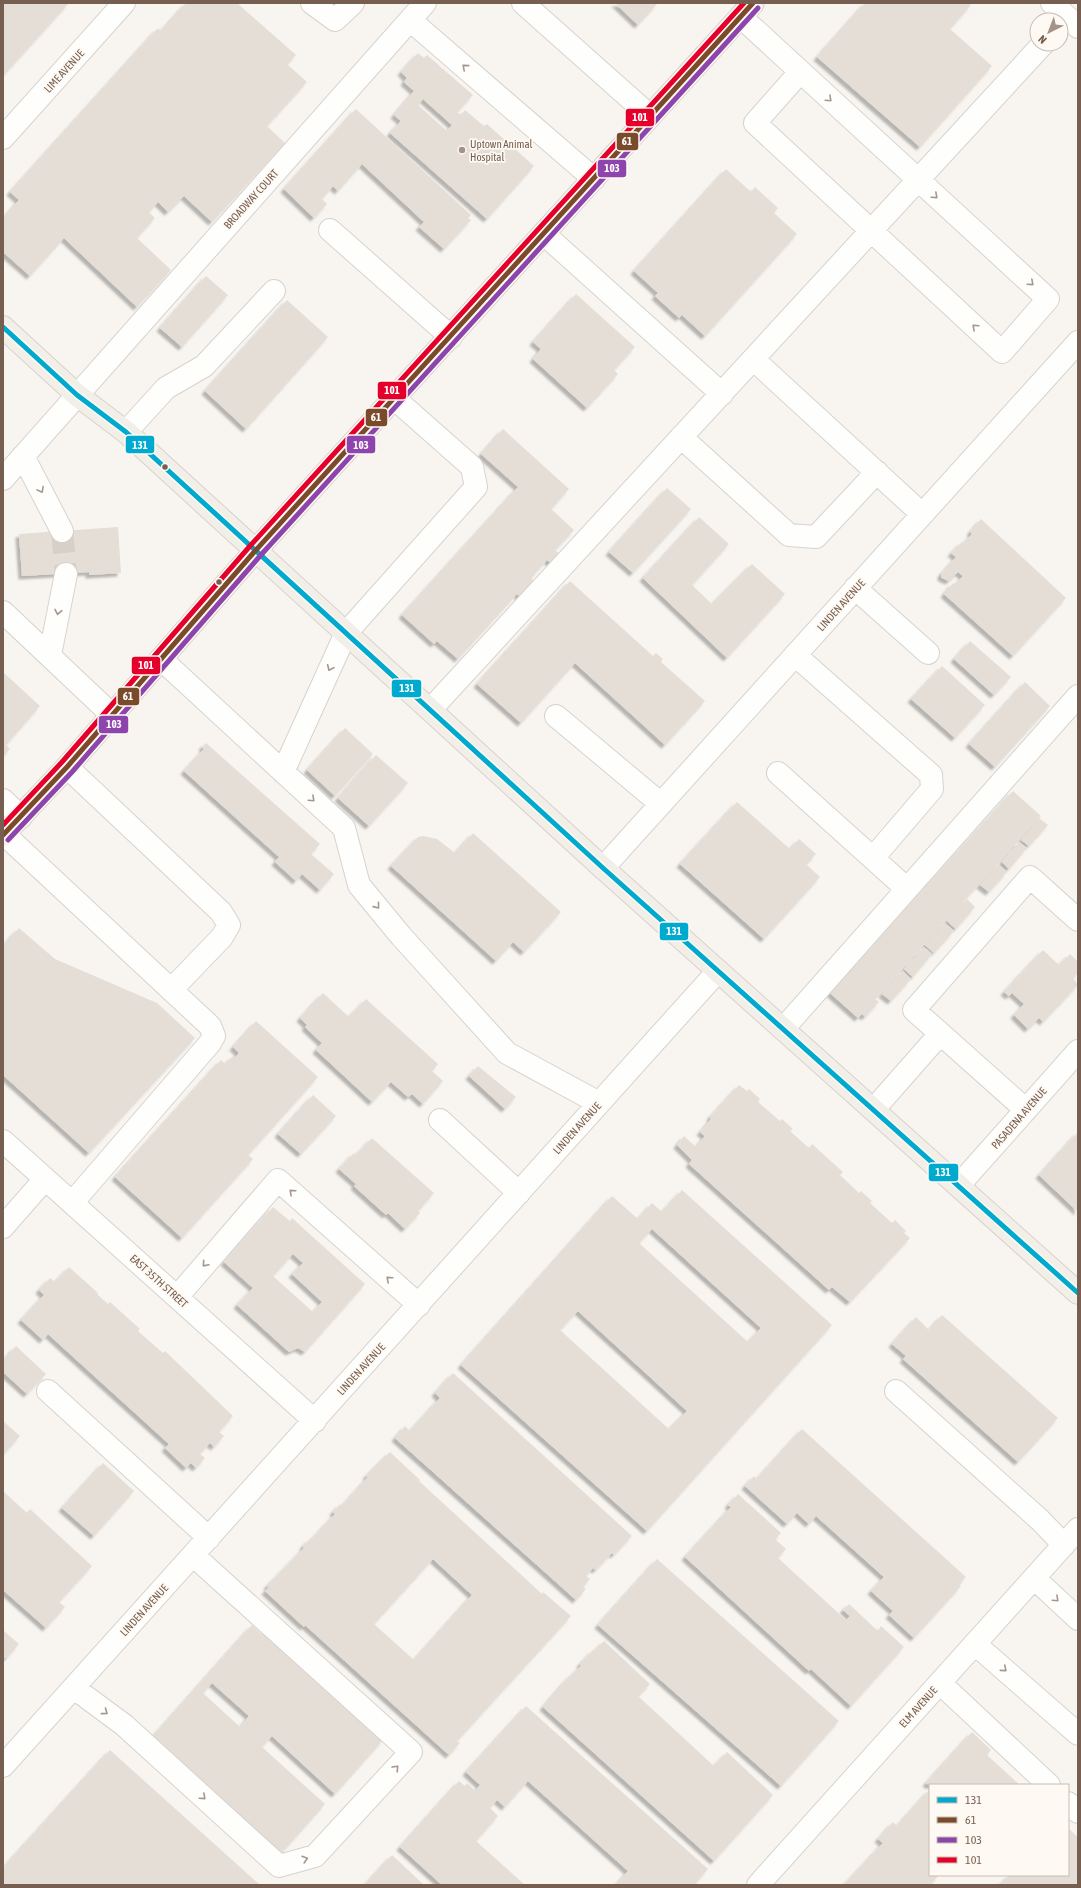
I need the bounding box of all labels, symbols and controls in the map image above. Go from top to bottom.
north arrow [1029,12,1069,52]
text: N [1036,33,1049,46]
street label: LIME AVENUE [42,47,87,95]
one-way arrow [462,65,470,72]
one-way arrow [824,94,832,101]
line badge: 101 [625,108,655,127]
text: 101 [632,111,648,123]
line badge: 61 [616,132,639,151]
text: 61 [622,135,632,147]
place label: Uptown Animal Hospital [470,138,533,163]
marker: Uptown Animal Hospital [457,145,467,155]
line badge: 103 [597,159,627,178]
text: 103 [604,162,620,174]
street label: BROADWAY COURT [221,167,281,231]
one-way arrow [930,191,938,199]
one-way arrow [1026,279,1034,286]
one-way arrow [972,324,980,332]
line badge: 101 [377,381,407,400]
text: 101 [384,384,400,396]
line badge: 61 [365,408,388,427]
text: 61 [371,411,381,423]
line badge: 131 [125,435,155,454]
line badge: 103 [346,435,376,454]
text: 131 [132,439,148,451]
text: 103 [353,439,369,451]
unlabelled marker [160,462,170,472]
one-way arrow [36,486,44,494]
street label: LINDEN AVENUE [815,576,868,633]
unlabelled marker [214,577,224,587]
one-way arrow [55,609,63,615]
line badge: 101 [131,656,161,675]
text: 101 [138,659,154,671]
one-way arrow [327,664,335,672]
line badge: 131 [391,679,422,698]
text: 131 [399,682,415,694]
line badge: 61 [117,687,140,706]
text: 61 [123,690,133,702]
line badge: 103 [98,715,129,734]
text: 103 [106,718,122,730]
one-way arrow [307,794,315,801]
one-way arrow [372,902,379,909]
line badge: 131 [659,922,689,941]
text: 131 [666,925,682,937]
street label: PASADENA AVENUE [989,1085,1049,1151]
street label: LINDEN AVENUE [551,1099,604,1156]
line badge: 131 [928,1163,959,1182]
text: 131 [935,1166,951,1178]
one-way arrow [289,1190,297,1197]
street label: EAST 35TH STREET [128,1252,190,1310]
one-way arrow [203,1259,210,1267]
one-way arrow [387,1276,394,1283]
street label: LINDEN AVENUE [335,1340,388,1397]
street label: LINDEN AVENUE [118,1581,171,1638]
one-way arrow [1051,1594,1059,1601]
one-way arrow [999,1664,1007,1672]
street label: ELM AVENUE [897,1684,940,1730]
one-way arrow [101,1707,108,1714]
one-way arrow [391,1765,399,1773]
legend [929,1784,1069,1876]
one-way arrow [198,1792,206,1800]
text: 131 [965,1793,982,1807]
text: 61 [965,1813,977,1827]
text: 103 [965,1833,982,1847]
text: 101 [965,1853,982,1867]
one-way arrow [301,1855,308,1864]

